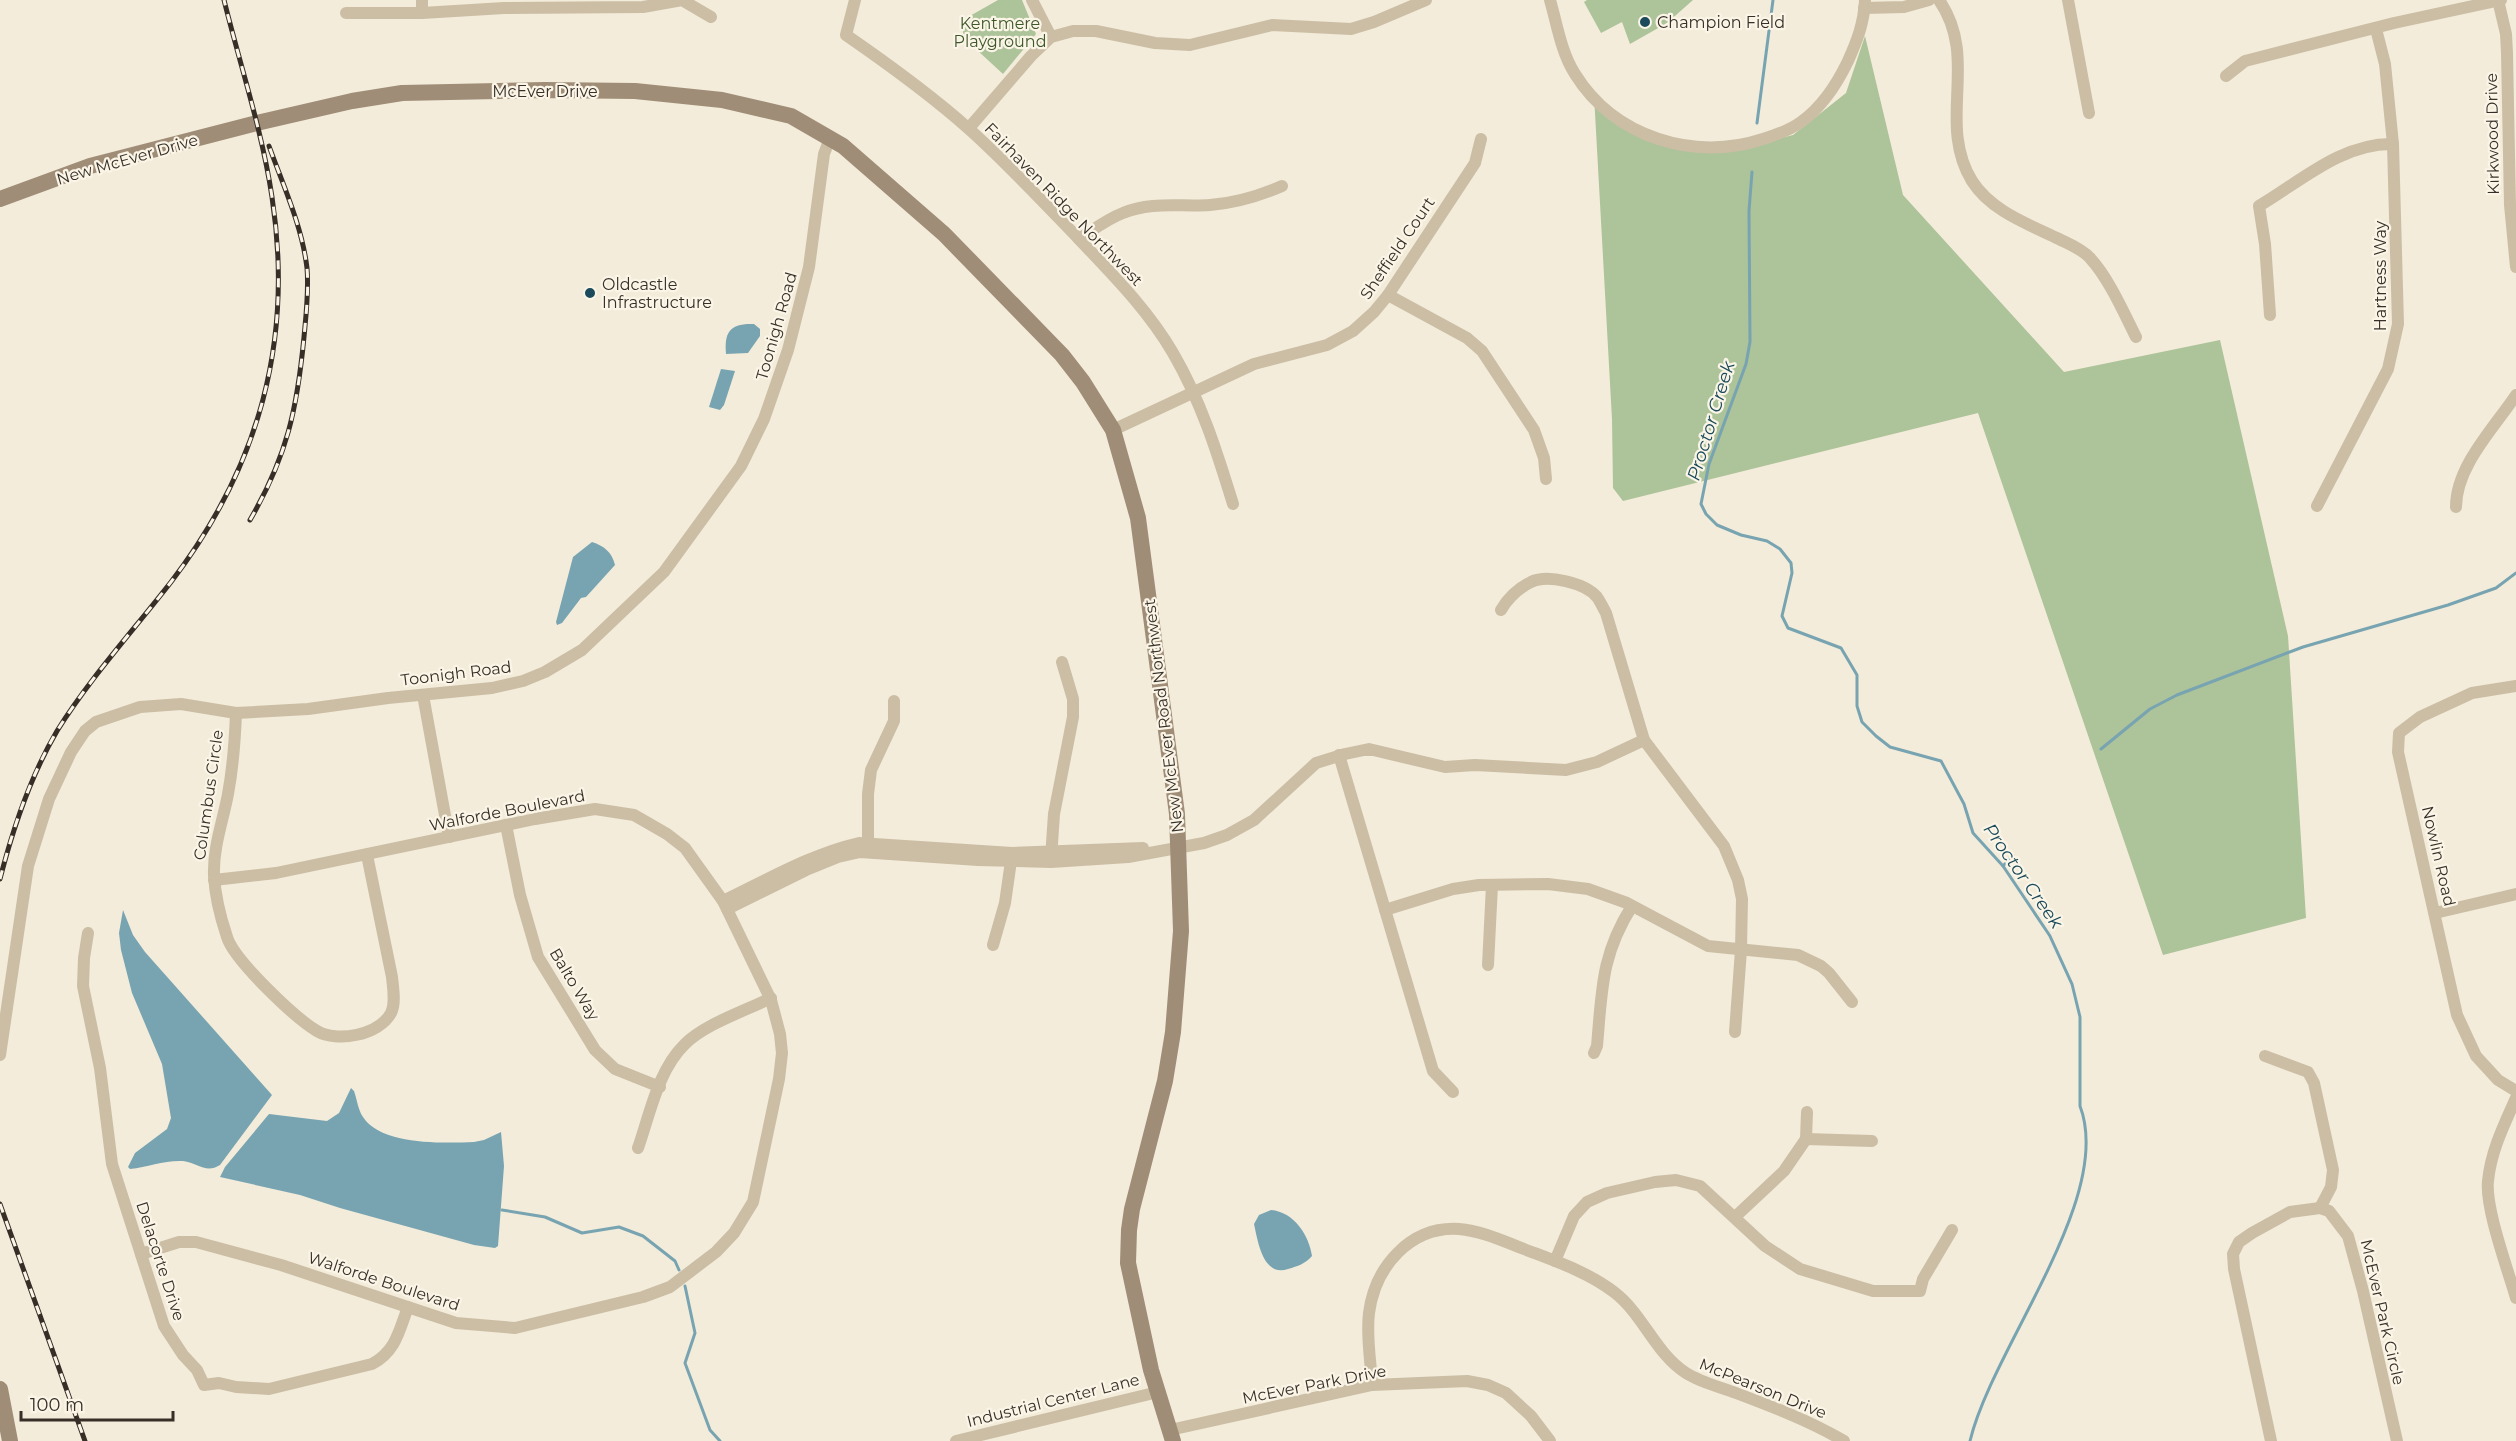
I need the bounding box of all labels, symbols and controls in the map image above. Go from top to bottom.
place label: Champion Field [1657,13,1785,32]
park label: Kentmere Playground [954,14,1046,51]
marker: Champion Field [1638,15,1652,29]
street label: Kirkwood Drive [2482,73,2503,195]
street label: McEver Drive [492,82,598,101]
street label: Fairhaven Ridge Northwest [981,119,1147,290]
street label: New McEver Drive [54,130,200,189]
street label: Sheffield Court [1356,193,1439,303]
street label: Hartness Way [2371,220,2390,331]
street label: Toonigh Road [752,270,801,382]
place label: Oldcastle Infrastructure [602,275,712,312]
marker: Oldcastle Infrastructure [583,286,597,300]
water label: Proctor Creek [1682,357,1740,483]
street label: New McEver Road Northwest [1140,598,1187,834]
street label: Toonigh Road [400,657,512,690]
street label: Columbus Circle [190,729,227,861]
street label: Walforde Boulevard [428,786,587,835]
street label: Nowlin Road [2418,804,2459,908]
water label: Proctor Creek [1979,819,2068,934]
street label: Balto Way [546,945,604,1024]
street label: Delacorte Drive [132,1199,189,1323]
street label: McEver Park Circle [2356,1237,2409,1387]
street label: Walforde Boulevard [306,1248,462,1315]
street label: McPearson Drive [1696,1354,1829,1423]
street label: McEver Park Drive [1241,1361,1388,1408]
street label: Industrial Center Lane [965,1370,1141,1431]
scale bar [21,1384,172,1422]
text: 100 m [30,1394,84,1416]

